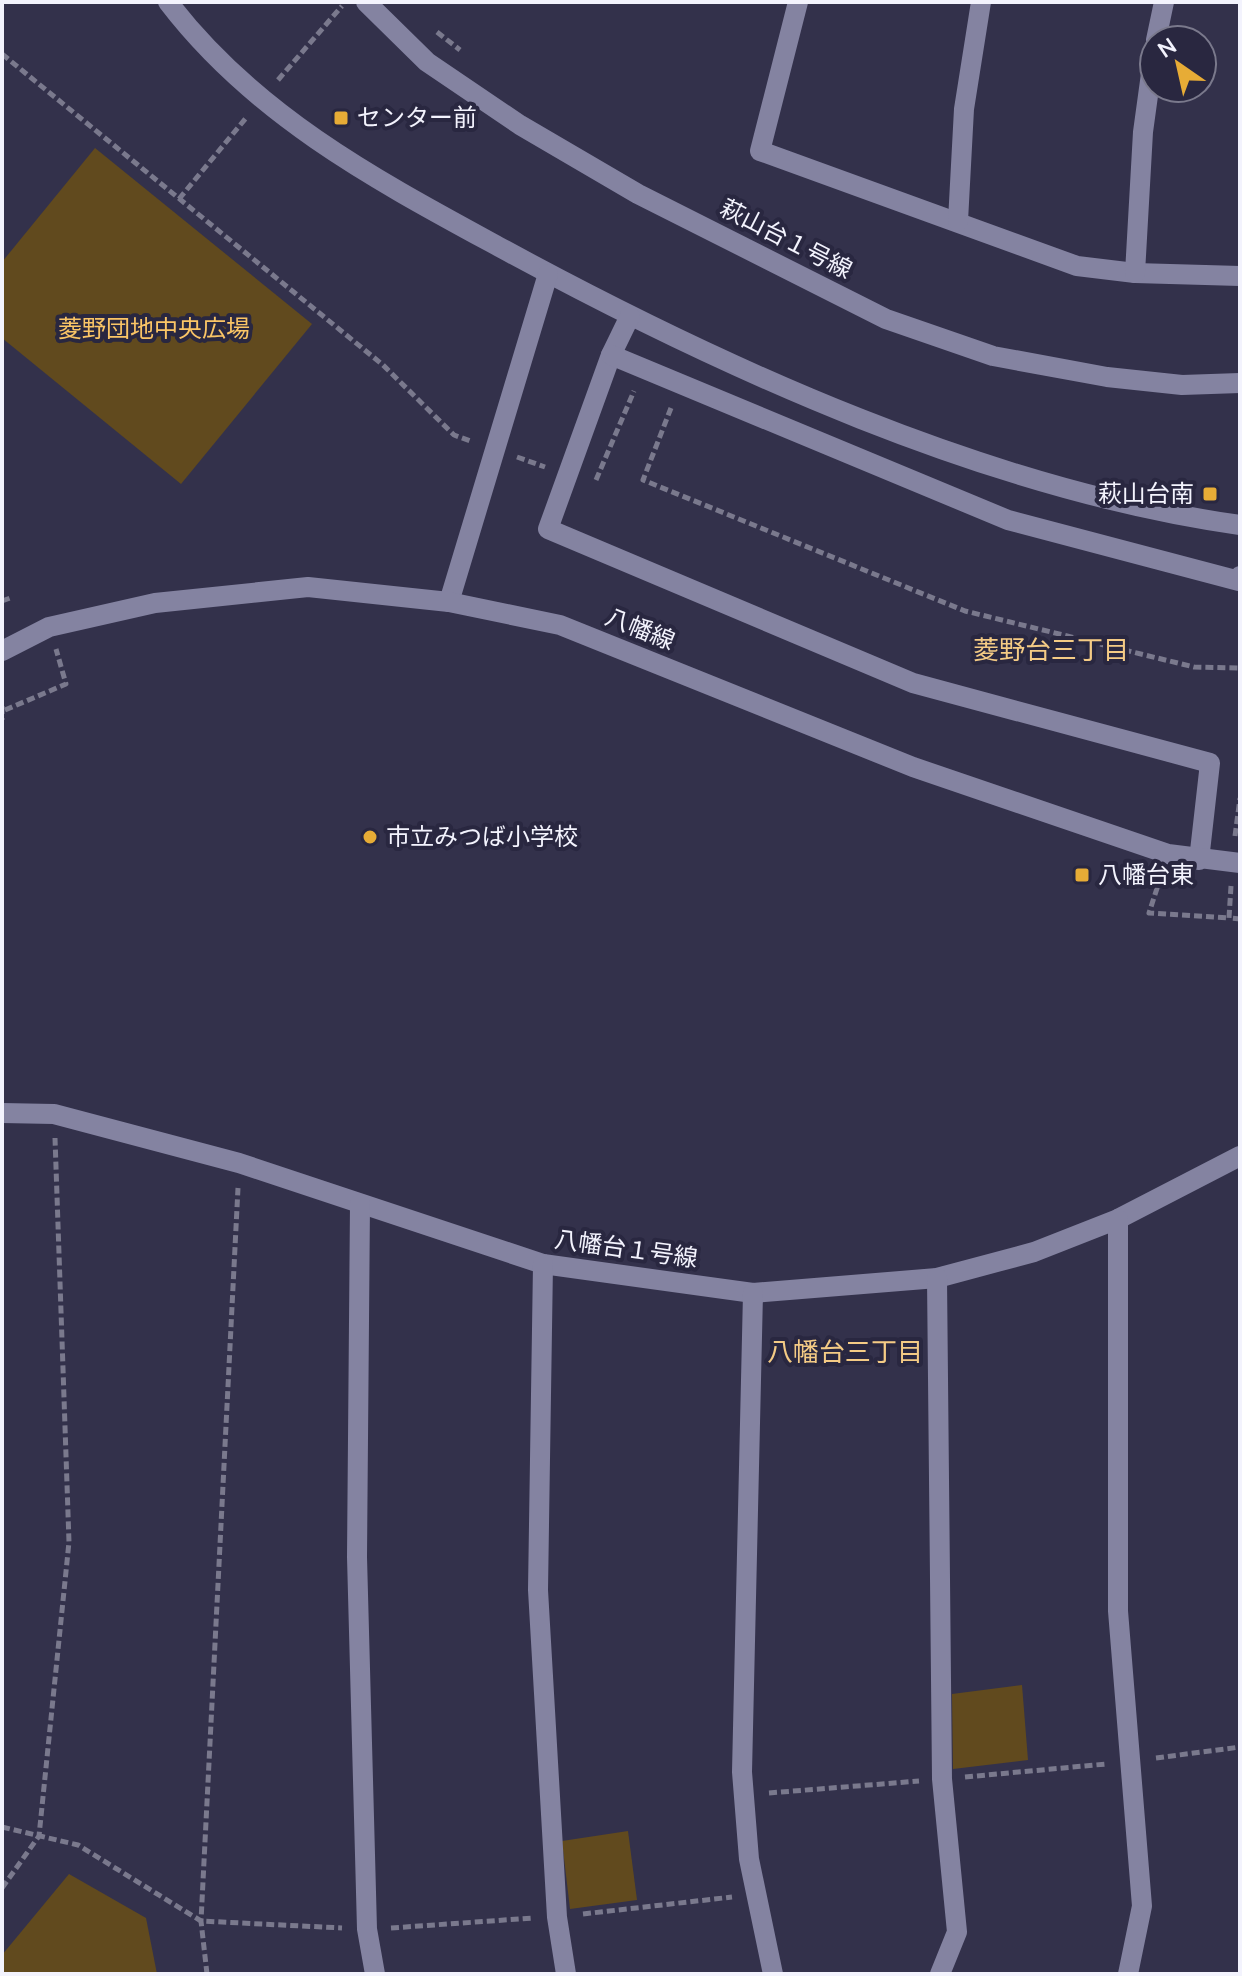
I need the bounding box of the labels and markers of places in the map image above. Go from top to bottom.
place label: センター前 [357,102,477,134]
marker: センター前 [332,109,350,127]
place label: 萩山台南 [1098,478,1194,510]
marker: 萩山台南 [1201,485,1219,503]
place label: 市立みつば小学校 [386,821,578,853]
marker: 市立みつば小学校 [361,828,379,846]
place label: 八幡台東 [1098,859,1194,891]
marker: 八幡台東 [1073,866,1091,884]

